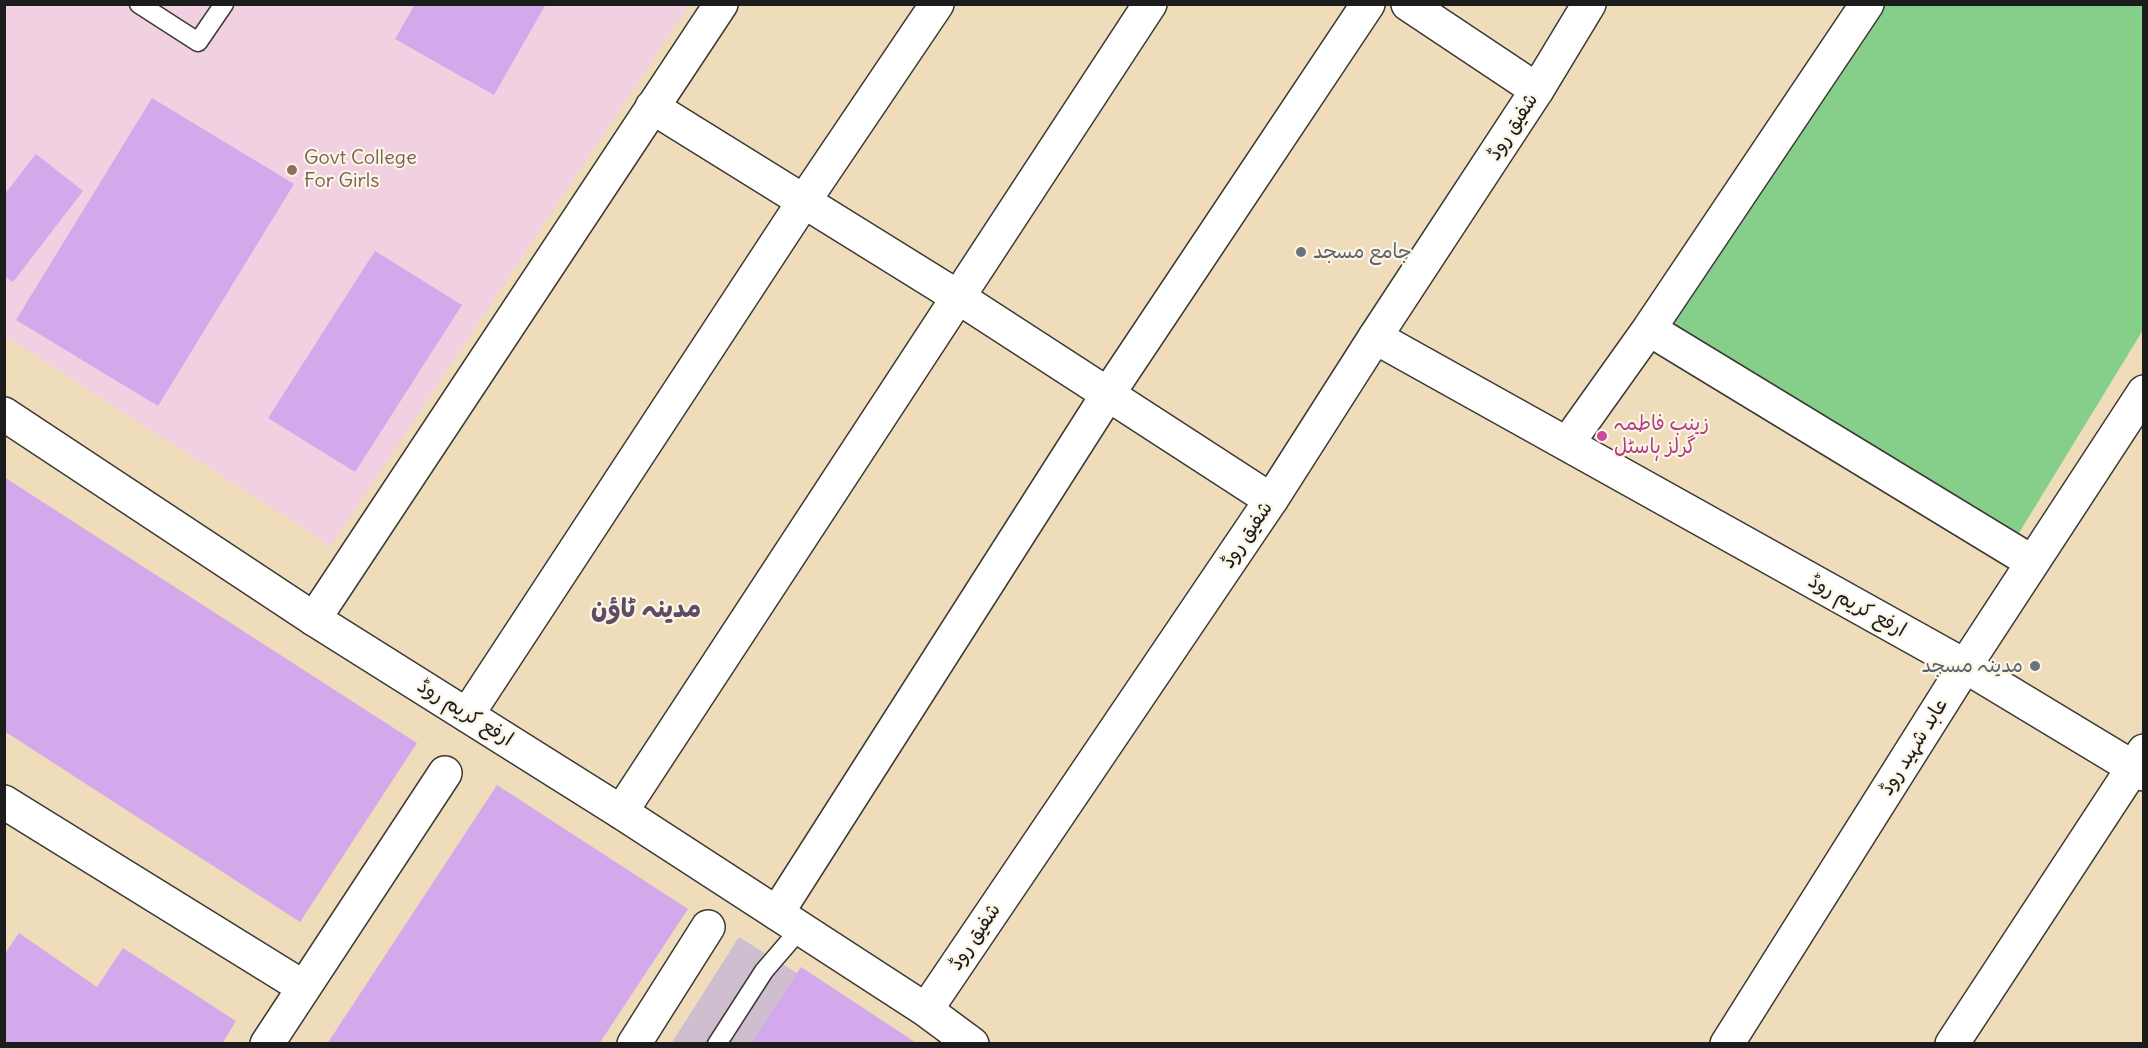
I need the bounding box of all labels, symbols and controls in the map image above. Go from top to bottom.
street label: شفیق روڈ [1482,89,1544,165]
place label: Govt College For Girls [304,146,417,193]
marker: Govt College For Girls [285,163,299,177]
place label: جامع مسجد [1313,240,1412,264]
marker: جامع مسجد [1294,245,1308,259]
place label: زینب فاطمہ گرلز ہاسٹل [1614,412,1709,459]
marker: زینب فاطمہ گرلز ہاسٹل [1595,429,1609,443]
street label: شفیق روڈ [1216,497,1278,573]
street label: ارفع کریم روڈ [1804,569,1910,643]
district label: مدینہ ٹاؤن [591,594,701,626]
place label: مدینہ مسجد [1921,654,2023,678]
marker: مدینہ مسجد [2028,659,2042,673]
street label: ارفع کریم روڈ [413,674,517,752]
street label: عابد شہید روڈ [1875,694,1953,800]
street label: شفیق روڈ [944,899,1006,975]

